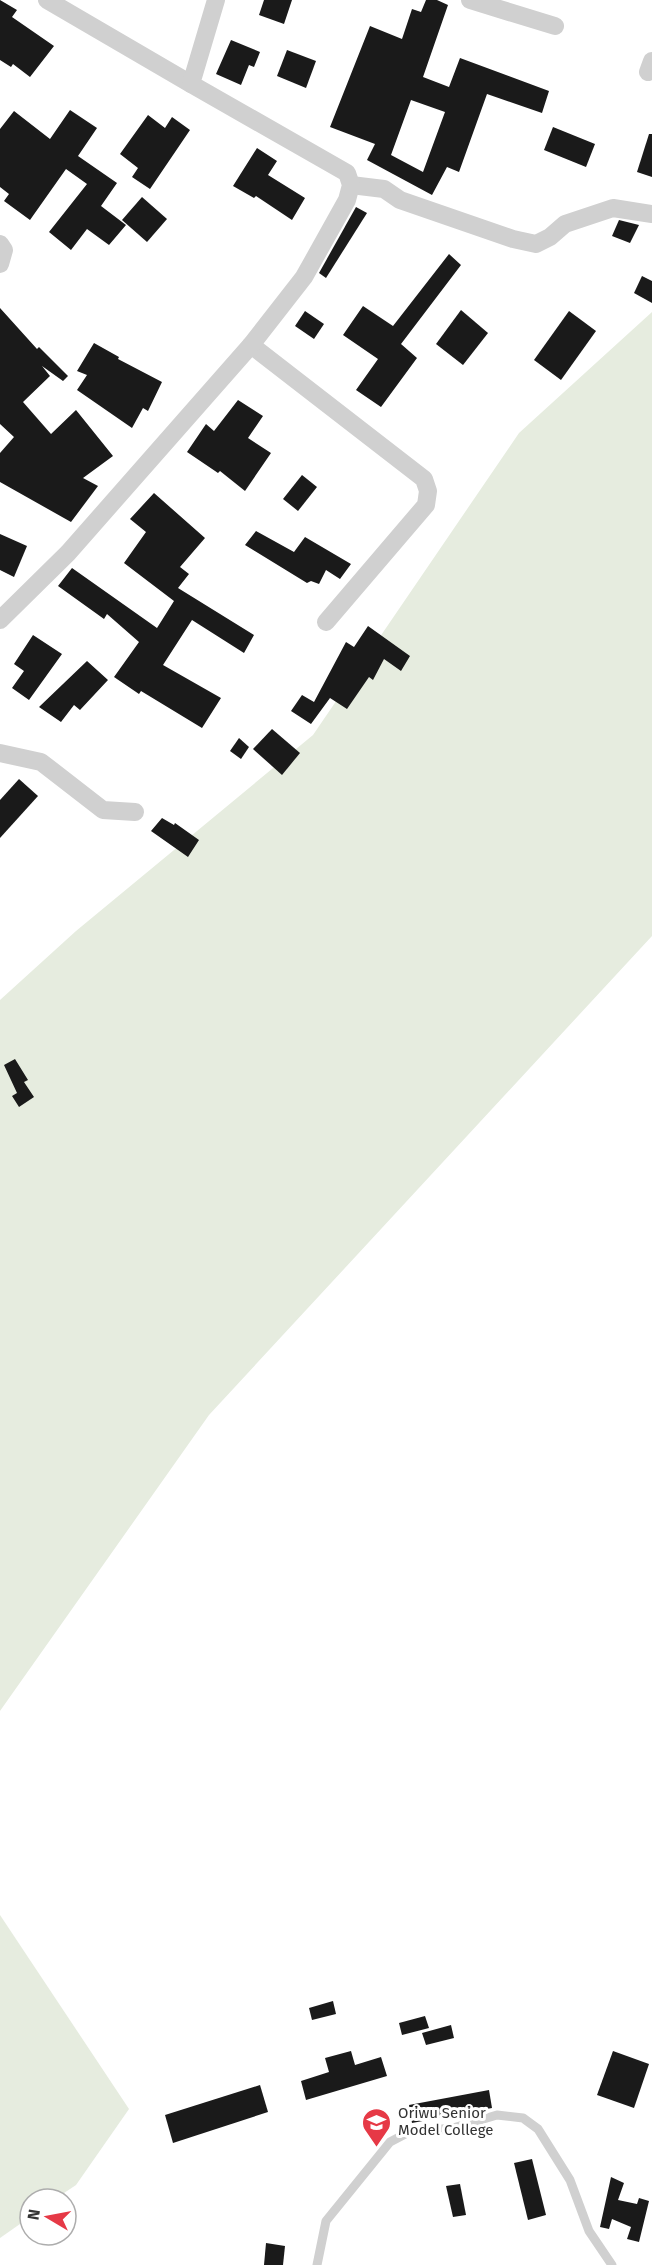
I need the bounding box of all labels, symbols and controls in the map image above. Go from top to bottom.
place label: Oriwu Senior Model College [398,2104,493,2139]
school or university icon: Oriwu Senior Model College [361,2106,393,2148]
north arrow [18,2187,78,2247]
text: N [23,2208,44,2221]

